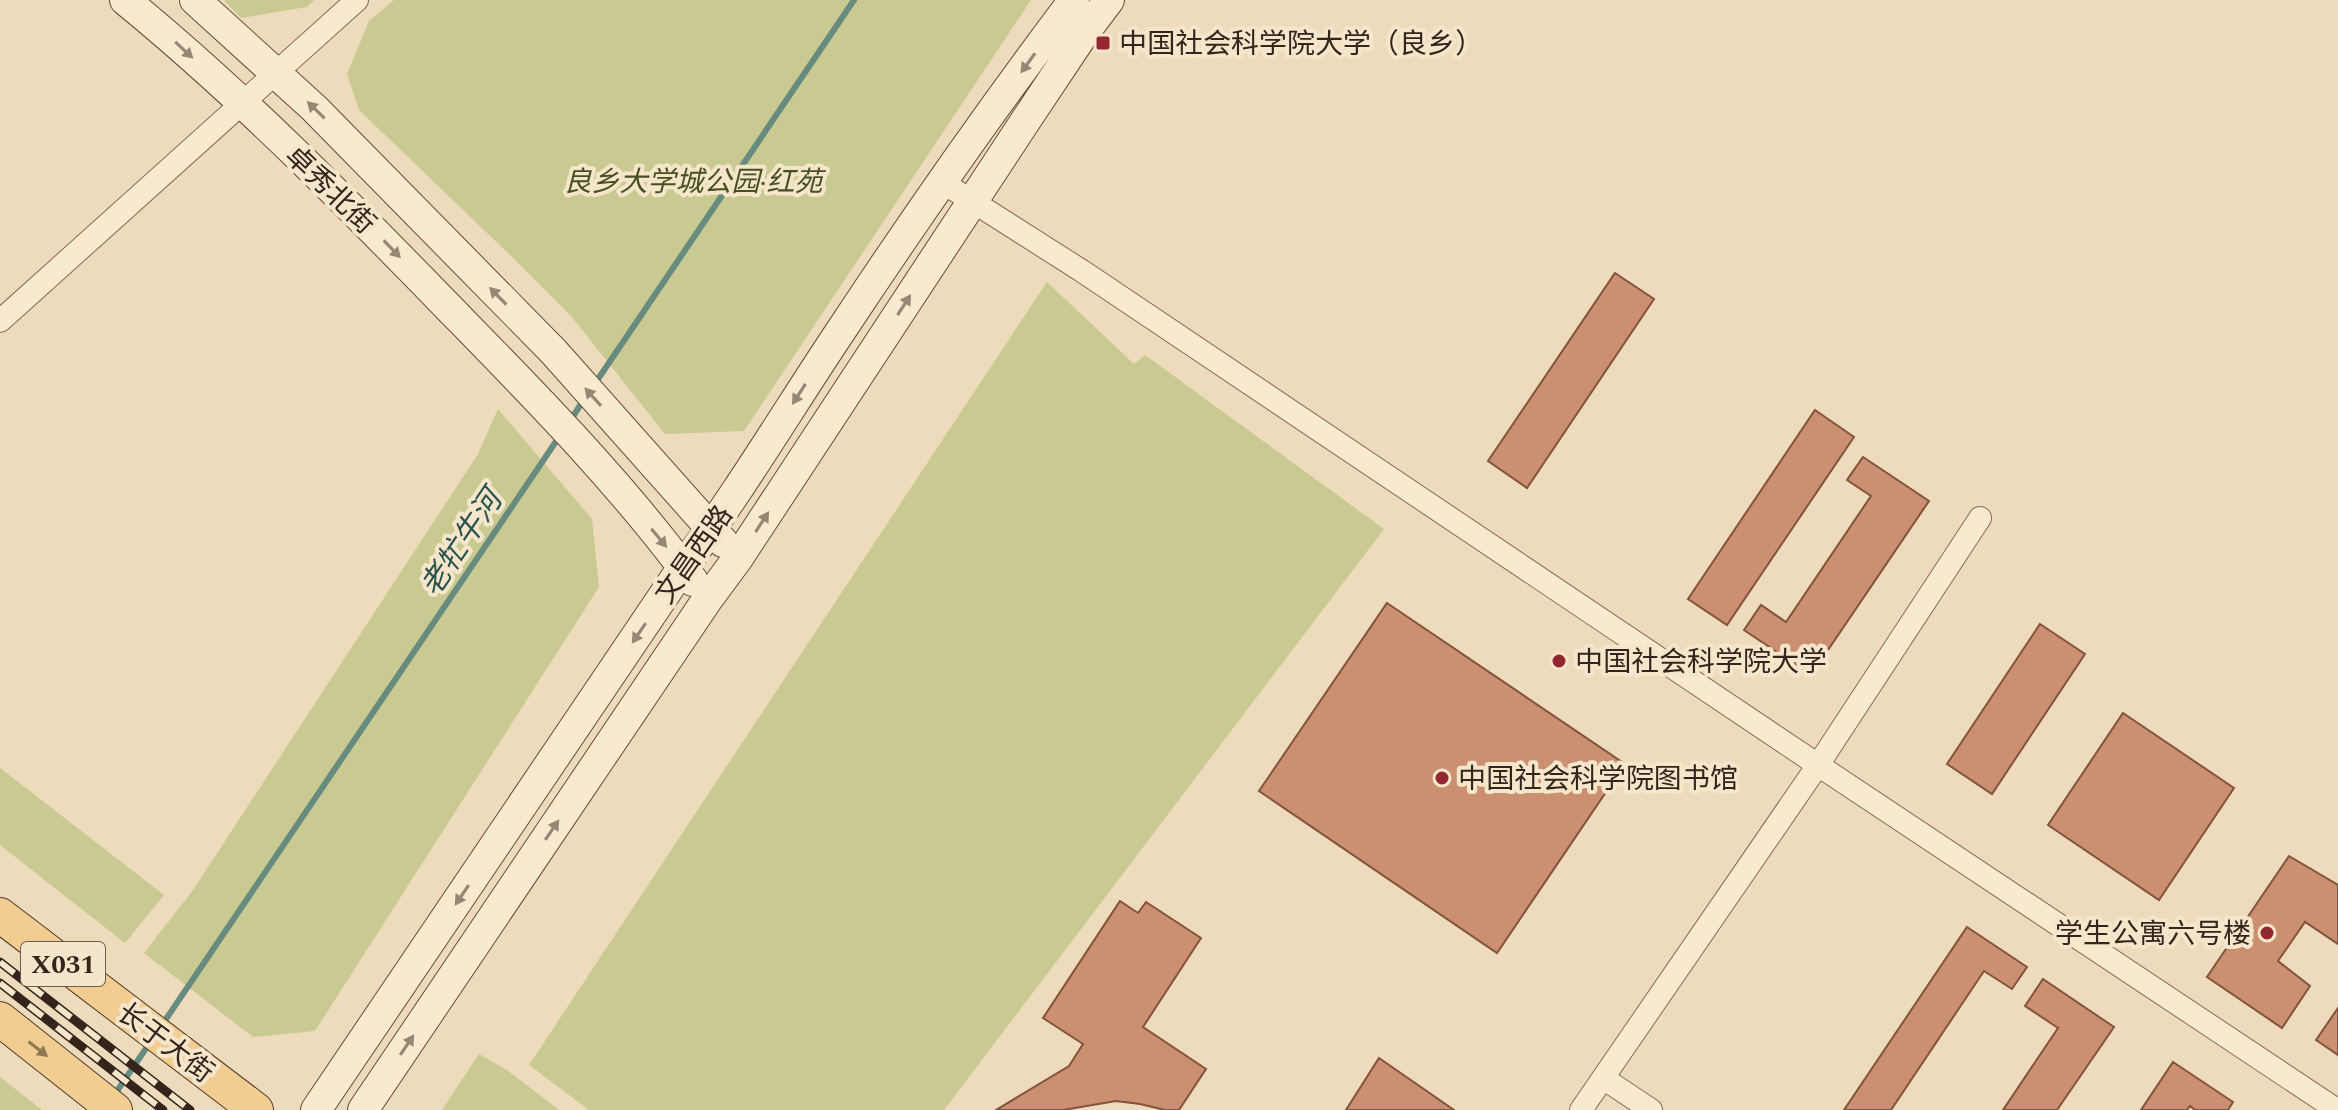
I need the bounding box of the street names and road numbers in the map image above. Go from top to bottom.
street label: 卓秀北街 [275,136,385,244]
street label: 文昌西路 [644,497,744,613]
road number: X031 [21,942,105,986]
street label: 长于大街 [107,992,223,1094]

